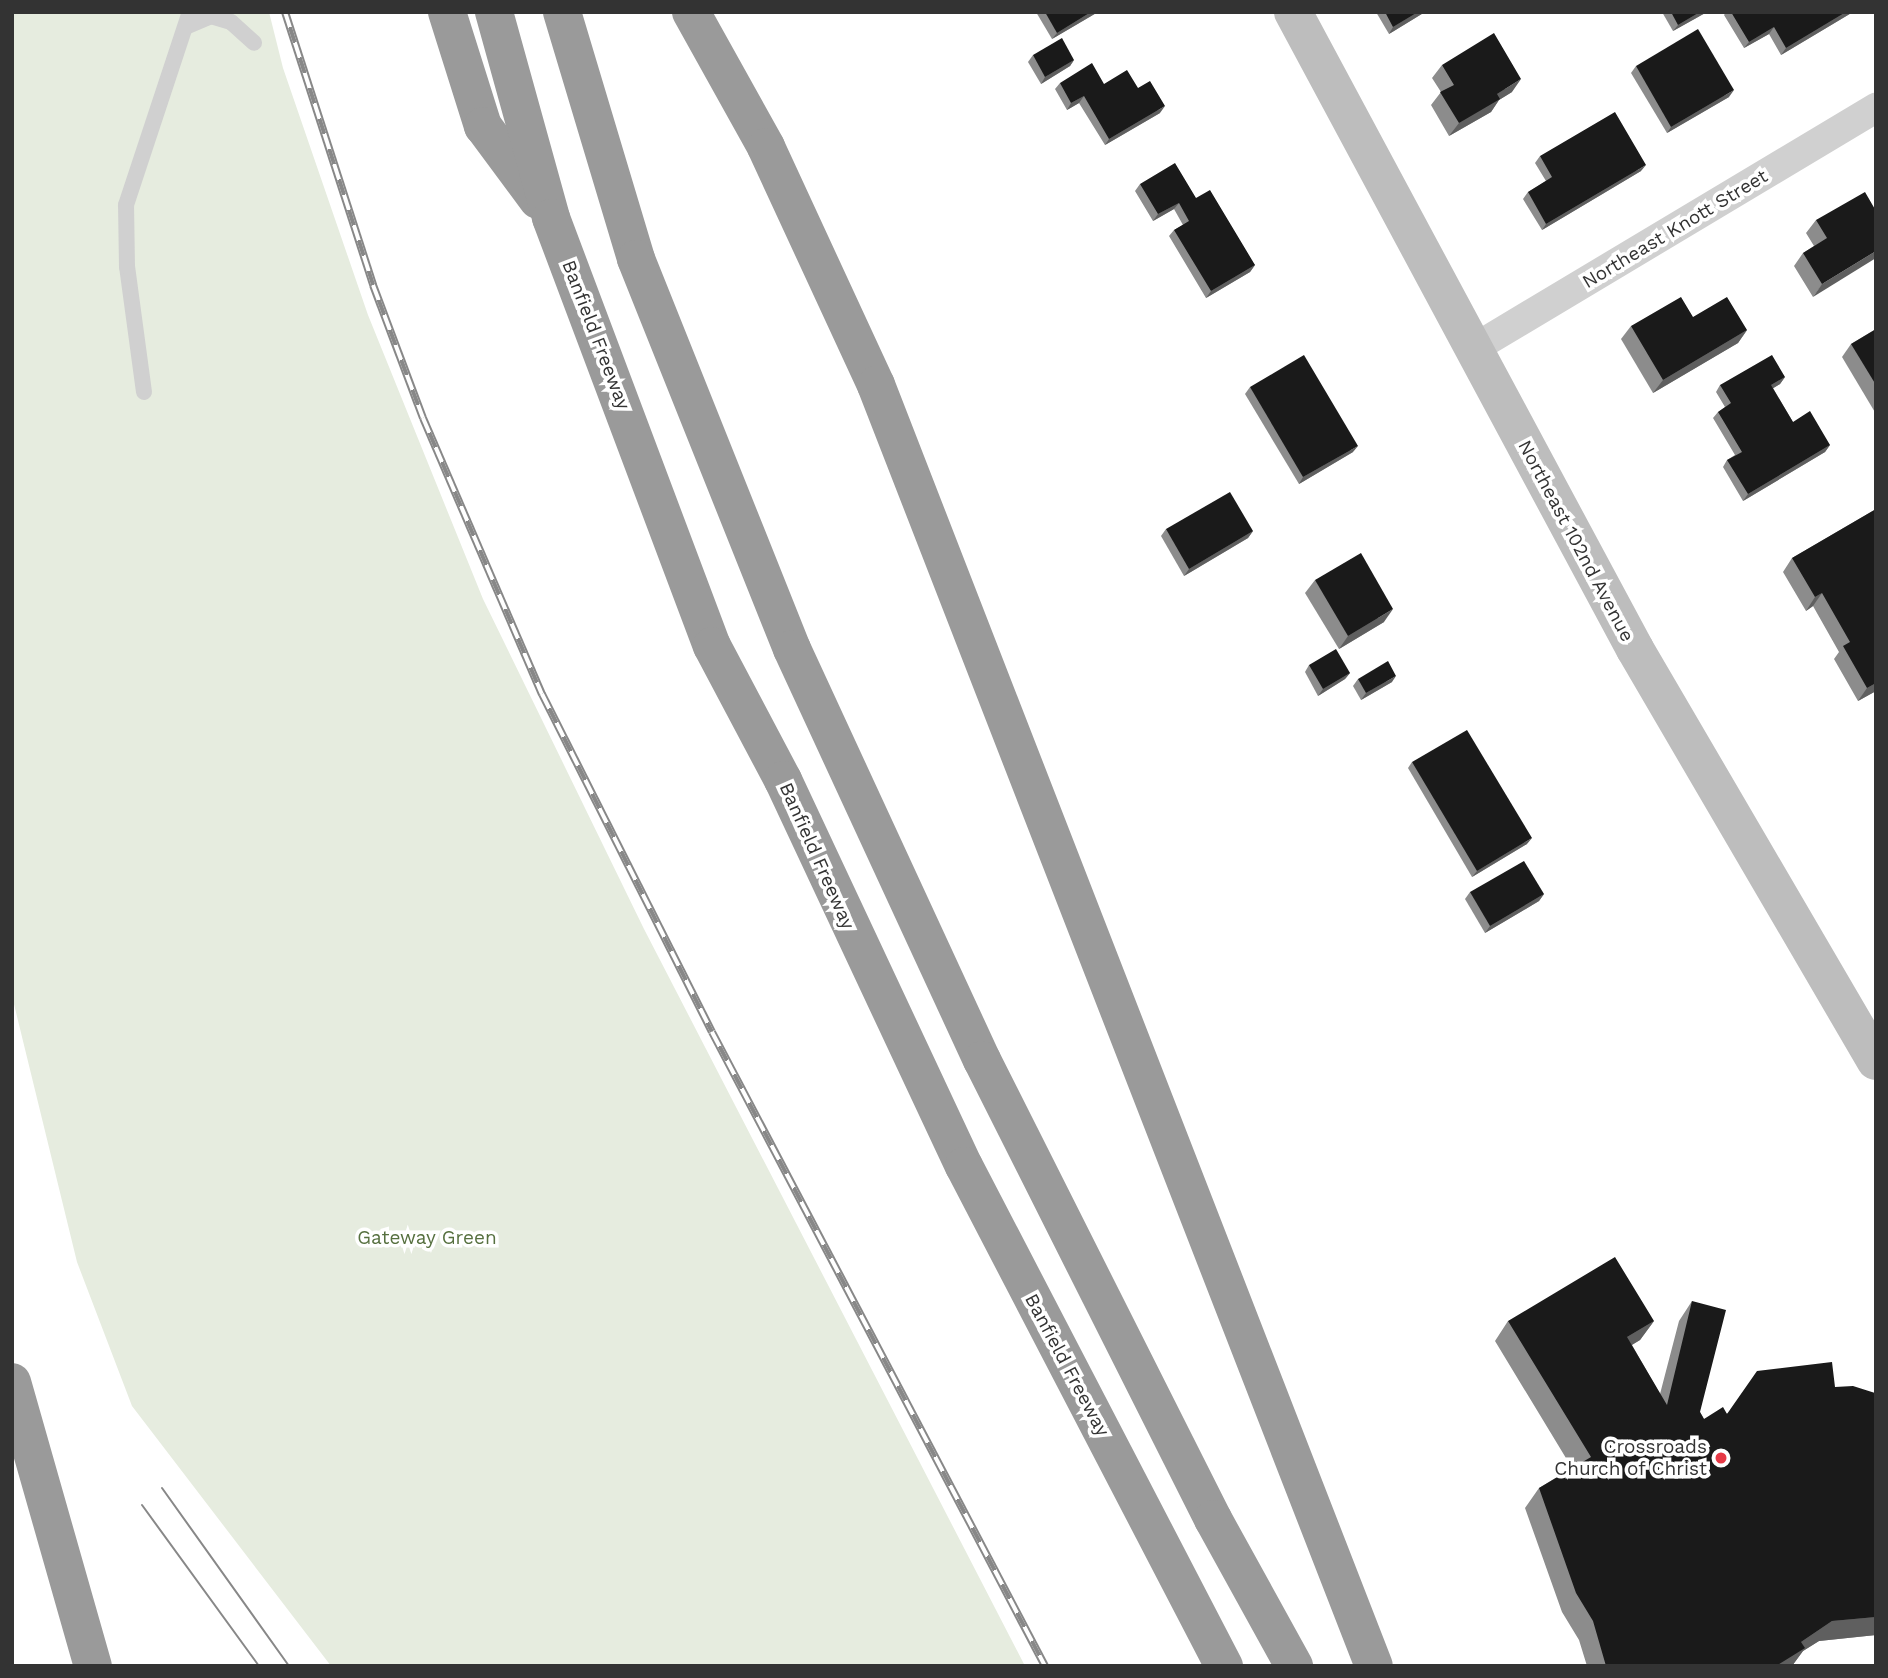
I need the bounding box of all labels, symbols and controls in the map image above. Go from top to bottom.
street label: Northeast Knott Street [1578,165,1772,293]
street label: Banfield Freeway [557,257,635,413]
street label: Northeast 102nd Avenue [1513,436,1639,646]
street label: Banfield Freeway [774,779,860,933]
park label: Gateway Green [357,1227,497,1249]
street label: Banfield Freeway [1020,1290,1114,1440]
place label: Crossroads Church of Christ [1553,1436,1707,1480]
marker: Crossroads Church of Christ [1713,1450,1729,1466]

